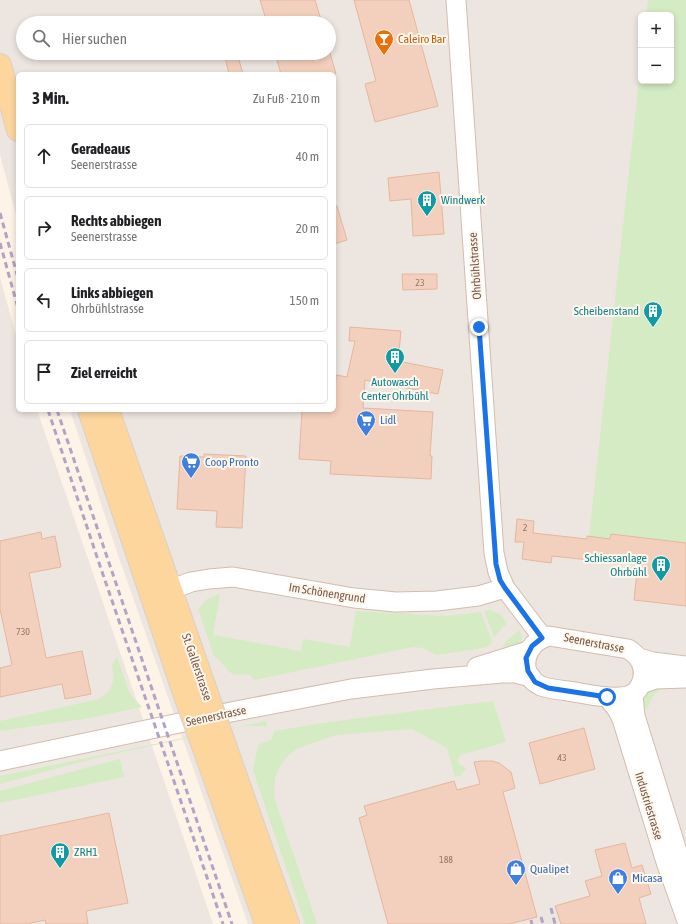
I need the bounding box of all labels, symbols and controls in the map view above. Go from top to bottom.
map controls [638,12,674,84]
button: + [638,12,674,48]
search box [16,16,336,60]
icon: search [30,27,52,49]
bar icon: Caleiro Bar [373,28,395,56]
text: Hier suchen [62,30,127,47]
place label: Caleiro Bar [398,32,446,46]
button: − [638,48,674,84]
text: 3 Min. [32,88,69,108]
text: Zu Fuß · 210 m [253,91,320,106]
text: Geradeaus [71,140,130,157]
icon: ahead [33,145,55,167]
text: 40 m [296,149,319,164]
text: Seenerstrasse [71,157,137,172]
building icon: Windwerk [416,189,438,217]
place label: Windwerk [441,193,486,207]
text: Rechts abbiegen [71,212,161,229]
icon: right [33,217,55,239]
text: 20 m [296,221,319,236]
text: Seenerstrasse [71,229,137,244]
street label: Ohrbühlstrasse [466,232,484,300]
house number: 23 [415,277,425,288]
text: Links abbiegen [71,284,153,301]
icon: left [33,289,55,311]
text: 150 m [290,293,319,308]
building icon: Scheibenstand [642,300,664,328]
text: Ohrbühlstrasse [71,301,144,316]
place label: Scheibenstand [574,304,639,318]
route end [470,318,488,336]
building icon: Autowasch Center Ohrbühl [384,346,406,374]
icon: arrive [33,361,55,383]
text: Ziel erreicht [71,364,137,381]
place label: Autowasch Center Ohrbühl [361,375,430,403]
supermarket icon: Lidl [355,409,377,437]
place label: Lidl [380,413,397,427]
supermarket icon: Coop Pronto [180,451,202,479]
place label: Coop Pronto [205,455,259,469]
house number: 2 [523,522,528,533]
place label: Schiessanlage Ohrbühl [584,551,648,579]
building icon: Schiessanlage Ohrbühl [650,554,672,582]
street label: Im Schönengrund [288,580,366,606]
house number: 730 [16,626,30,637]
street label: Seenerstrasse [563,630,625,656]
street label: St. Gallerstrasse [179,632,215,702]
route start [598,688,616,706]
street label: Seenerstrasse [185,703,247,729]
house number: 43 [557,752,567,763]
street label: Industriestrasse [632,770,666,842]
building icon: ZRH1 [49,841,71,869]
place label: ZRH1 [74,845,98,859]
house number: 188 [439,854,453,865]
shop icon: Qualipet [505,858,527,886]
place label: Qualipet [530,862,569,876]
shop icon: Micasa [607,867,629,895]
place label: Micasa [632,871,663,885]

